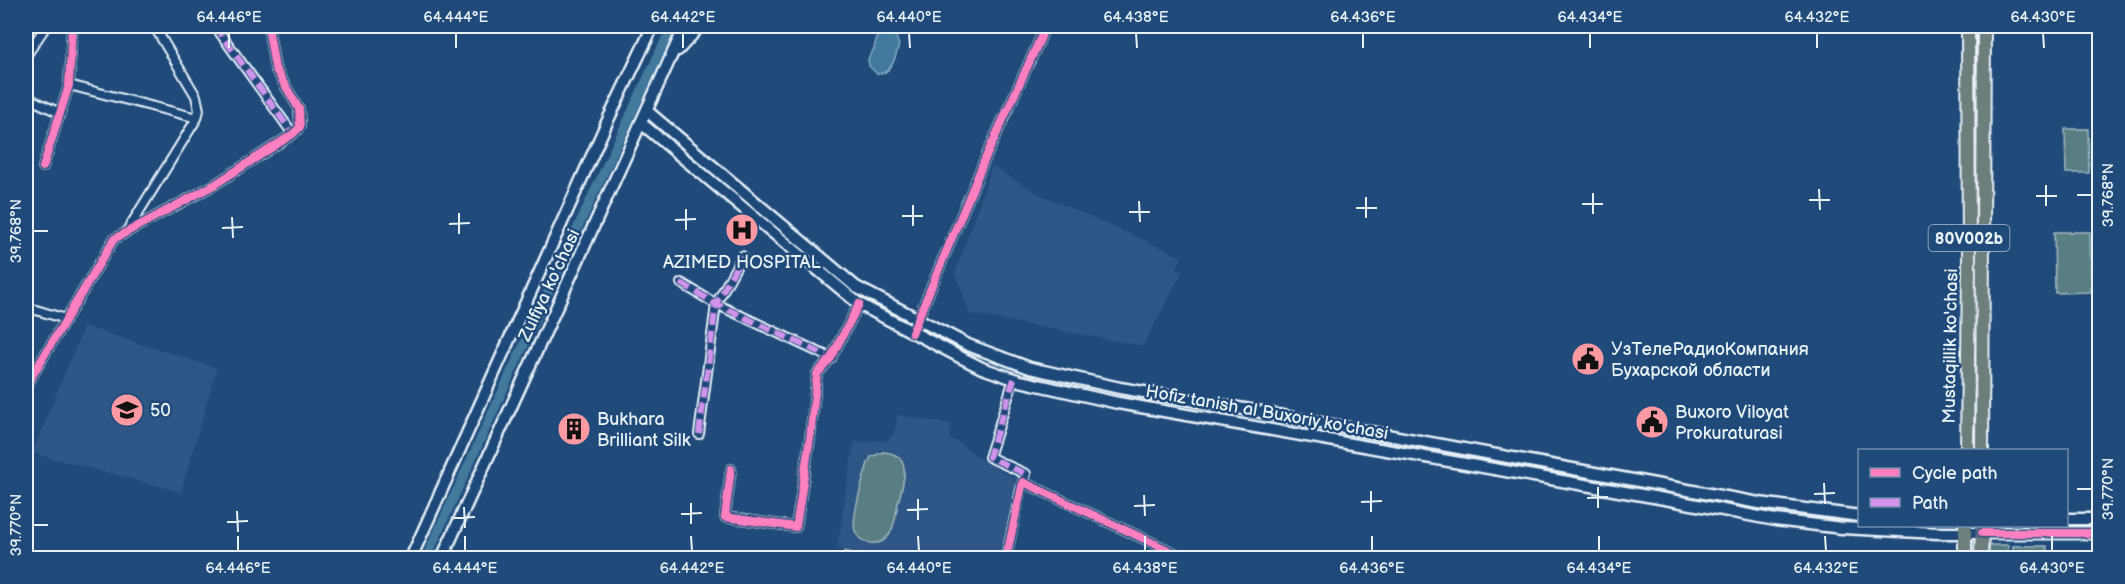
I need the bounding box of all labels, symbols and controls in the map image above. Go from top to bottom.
text: 64.446°E [196,8,262,27]
text: 64.444°E [424,8,489,27]
text: 64.442°E [651,8,715,27]
text: 64.440°E [876,8,942,27]
text: 64.438°E [1103,8,1169,27]
text: 64.436°E [1330,8,1396,27]
text: 64.434°E [1558,8,1623,27]
text: 64.432°E [1785,8,1850,27]
text: 64.430°E [2010,8,2076,27]
text: 39.768°N [2099,163,2118,227]
text: 39.768°N [7,199,26,263]
hospital icon: AZIMED HOSPITAL [724,212,760,248]
road number: 80V002b [1928,225,2010,251]
street label: Zulfiya ko'chasi [514,226,585,345]
place label: AZIMED HOSPITAL [663,252,822,273]
street label: Mustaqillik ko'chasi [1939,268,1962,424]
place label: УзТелеРадиоКомпания Бухарской области [1611,339,1809,381]
public building icon: УзТелеРадиоКомпания Бухарской области [1570,341,1606,377]
street label: Hofiz tanish al Buxoriy ko'chasi [1144,381,1390,444]
school or university icon: 50 [109,392,145,428]
place label: 50 [150,400,171,421]
place label: Buxoro Viloyat Prokuraturasi [1675,402,1789,444]
public building icon: Buxoro Viloyat Prokuraturasi [1634,404,1670,440]
place label: Bukhara Brilliant Silk [597,409,691,451]
building icon: Bukhara Brilliant Silk [556,411,592,447]
legend [1858,449,2068,527]
text: 39.770°N [2099,458,2118,520]
text: Cycle path [1912,463,1998,484]
text: Path [1912,493,1948,514]
text: 39.770°N [7,494,26,556]
text: 64.446°E [205,559,271,578]
text: 64.444°E [433,559,498,578]
text: 64.442°E [660,559,724,578]
text: 64.440°E [886,559,952,578]
text: 64.438°E [1112,559,1178,578]
text: 64.436°E [1339,559,1405,578]
text: 64.434°E [1567,559,1632,578]
text: 64.432°E [1794,559,1859,578]
text: 64.430°E [2019,559,2085,578]

